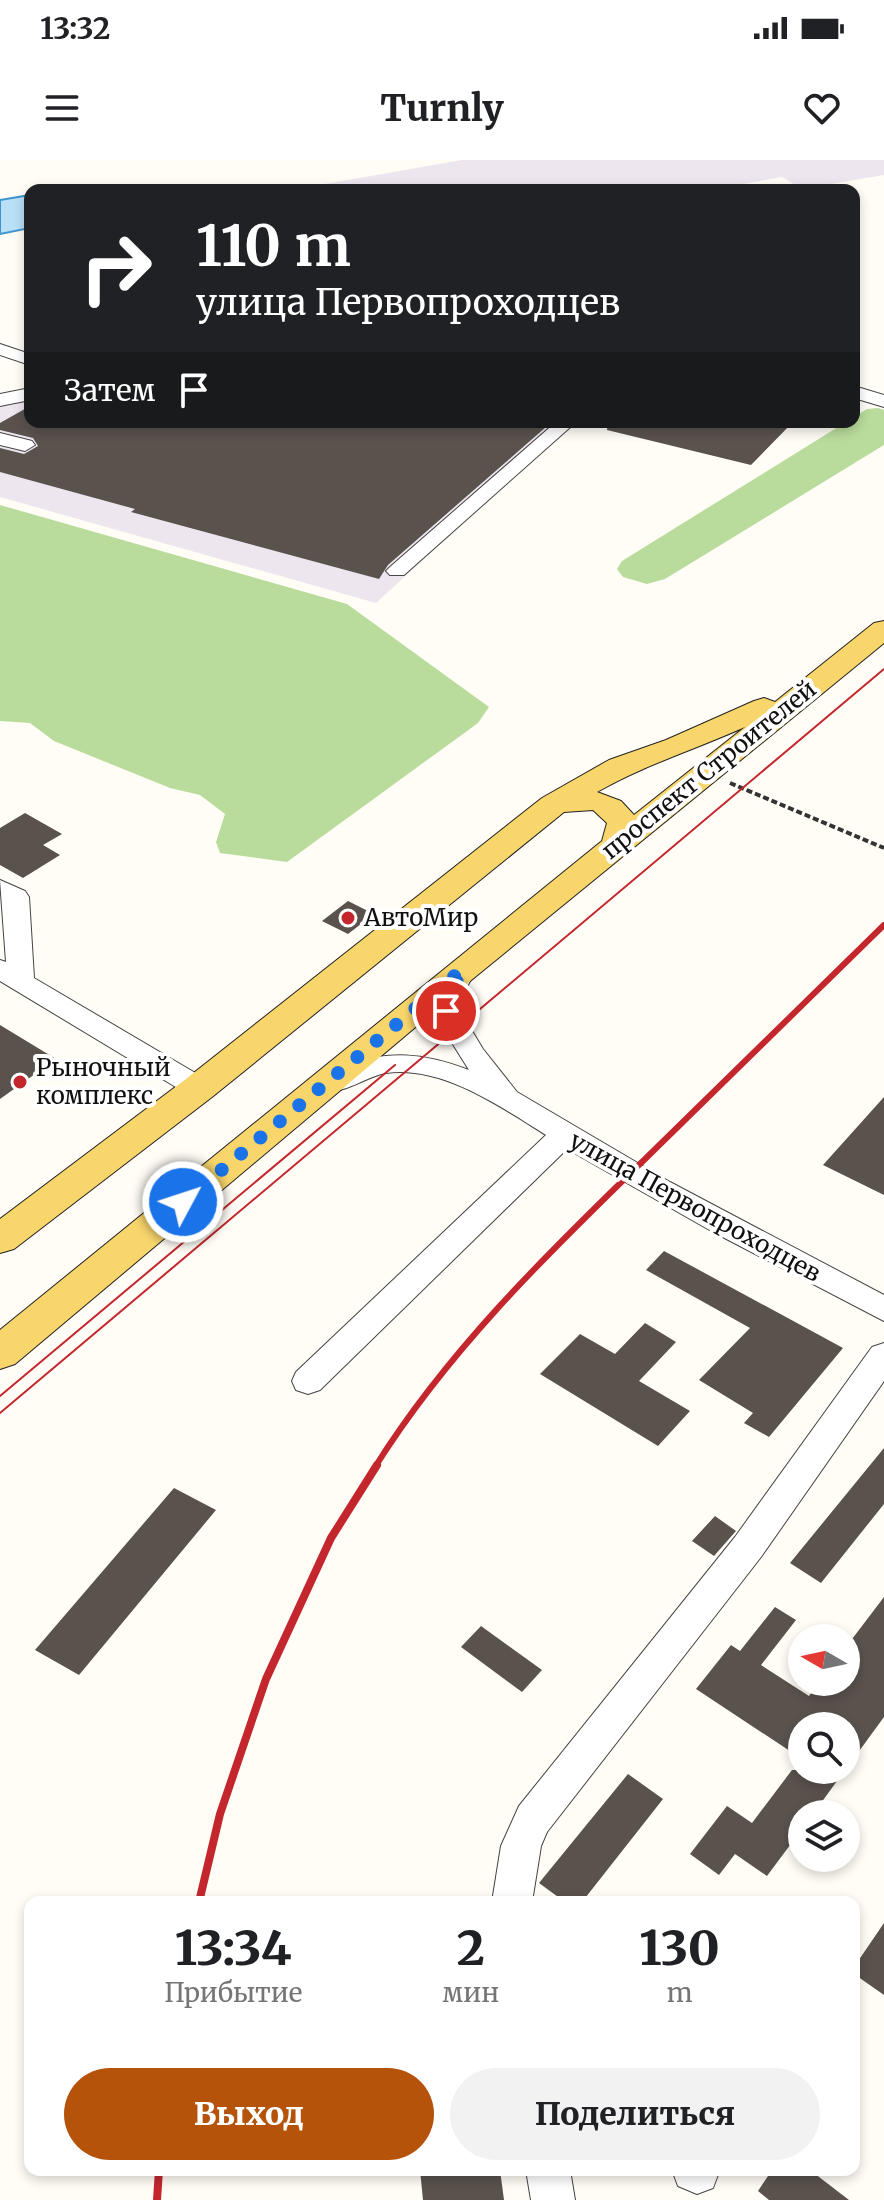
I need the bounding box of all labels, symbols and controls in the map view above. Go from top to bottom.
text: 13:32 [40,9,110,47]
icon: menu [40,86,84,130]
text: Turnly [380,86,504,131]
icon: heart [800,86,844,130]
text: 110 m [196,211,351,281]
icon: right [64,216,168,320]
text: улица Первопроходцев [196,280,620,325]
icon: arrive [172,368,216,412]
text: Затем [64,371,156,409]
street label: проспект Строителей [595,673,822,866]
place label: АвтоМир [363,902,478,933]
marker: АвтоМир [339,909,357,927]
pin [412,977,480,1045]
icon: arrive [424,989,468,1033]
place label: Рыночный комплекс [36,1052,171,1111]
marker: Рыночный комплекс [11,1073,29,1091]
street label: улица Первопроходцев [564,1124,826,1289]
position arrow [141,1160,225,1244]
north arrow [788,1624,860,1696]
map controls [788,1624,860,1872]
button: search [788,1712,860,1784]
button: layers [788,1800,860,1872]
text: 13:34 [175,1918,292,1978]
text: 2 [457,1918,485,1978]
text: 130 [639,1918,720,1978]
text: Прибытие [164,1976,302,2009]
text: мин [442,1976,499,2009]
text: m [667,1976,692,2009]
button: Выход [64,2068,434,2160]
button: Поделиться [450,2068,820,2160]

